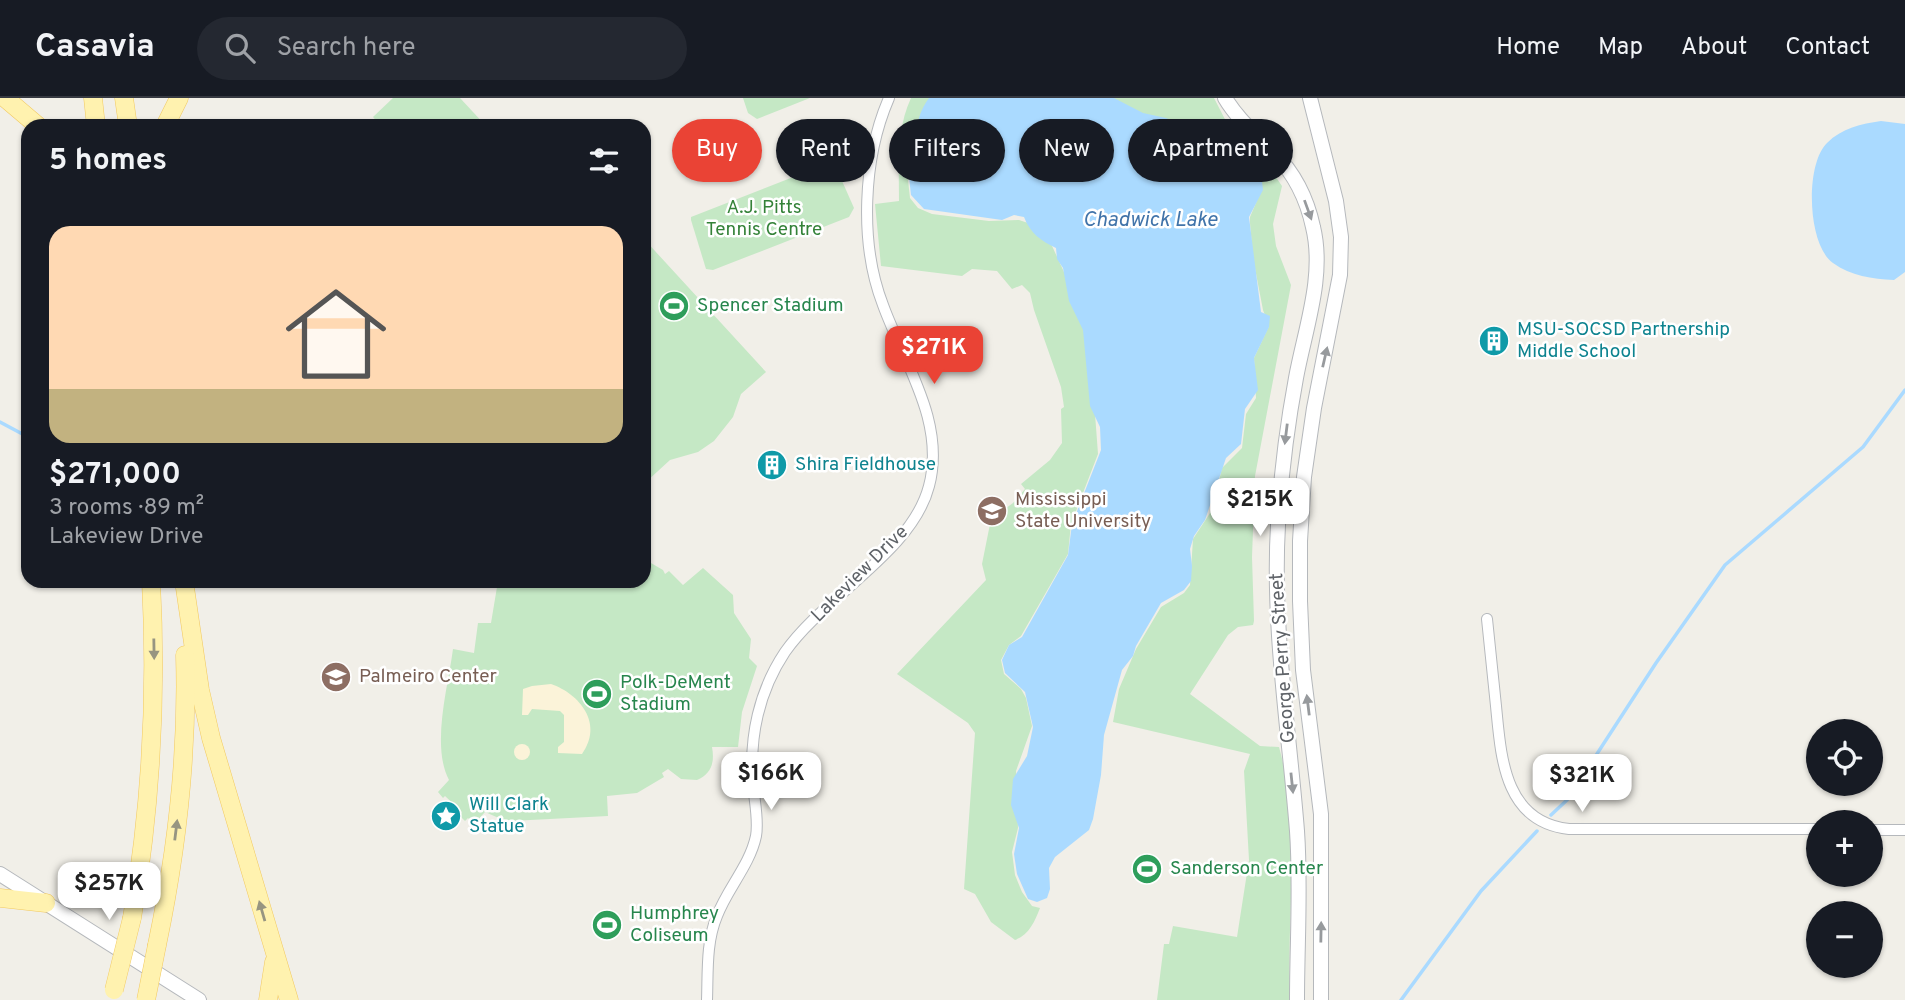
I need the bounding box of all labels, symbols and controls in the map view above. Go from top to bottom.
search box [197,17,687,80]
text: Casavia [35,27,155,69]
icon: search [221,29,259,67]
text: Search here [277,32,416,65]
text: Home [1496,33,1560,63]
text: Map [1598,33,1643,63]
text: About [1681,33,1747,63]
text: Contact [1785,33,1870,63]
chip: Buy [672,119,762,182]
chip: Rent [776,119,875,182]
chip: Filters [889,119,1005,182]
chip: New [1019,119,1114,182]
chip: Apartment [1128,119,1293,182]
icon: filters [585,142,623,180]
text: 5 homes [49,143,167,180]
park label: A.J. Pitts Tennis Centre [706,196,822,242]
one-way arrow [1303,200,1314,221]
water label: Chadwick Lake [1083,207,1218,234]
icon: home [273,271,399,397]
sports icon: Spencer Stadium [657,289,691,323]
place label: Spencer Stadium [697,294,844,318]
place label: MSU-SOCSD Partnership Middle School [1517,318,1730,364]
building icon: MSU-SOCSD Partnership Middle School [1477,324,1511,358]
pin: $271K [885,327,983,386]
text: $271K [901,334,967,363]
one-way arrow [1319,346,1330,368]
one-way arrow [1281,423,1292,445]
building icon: Shira Fieldhouse [755,448,789,482]
place label: Shira Fieldhouse [795,453,936,477]
text: $271,000 [49,457,181,494]
pin: $215K [1211,478,1309,538]
text: $215K [1226,486,1294,515]
place label: Mississippi State University [1015,488,1151,534]
text: 3 rooms · 89 m² [49,494,204,523]
school or university icon: Mississippi State University [975,494,1009,528]
street label: Lakeview Drive [806,520,914,628]
text: Lakeview Drive [49,523,204,552]
street label: George Perry Street [1265,572,1301,744]
one-way arrow [148,638,160,660]
school or university icon: Palmeiro Center [319,660,353,694]
place label: Palmeiro Center [359,665,498,689]
place label: Polk-DeMent Stadium [620,671,731,717]
sports icon: Polk-DeMent Stadium [580,677,614,711]
one-way arrow [1302,694,1313,716]
map controls [1806,719,1883,978]
button: locate [1806,719,1883,796]
pin: $166K [722,752,820,812]
pin: $321K [1533,754,1631,814]
text: $166K [737,760,805,789]
text: $321K [1549,762,1615,791]
one-way arrow [1287,772,1298,794]
place label: Will Clark Statue [469,793,549,839]
place icon: Will Clark Statue [429,799,463,833]
button: + [1806,810,1883,887]
one-way arrow [171,818,182,840]
sports icon: Sanderson Center [1130,852,1164,886]
place label: Sanderson Center [1170,857,1324,881]
pin: $257K [60,862,158,922]
text: $257K [74,870,144,899]
one-way arrow [256,900,267,922]
button: − [1806,901,1883,978]
place label: Humphrey Coliseum [630,902,719,948]
sports icon: Humphrey Coliseum [590,908,624,942]
one-way arrow [1315,921,1326,943]

